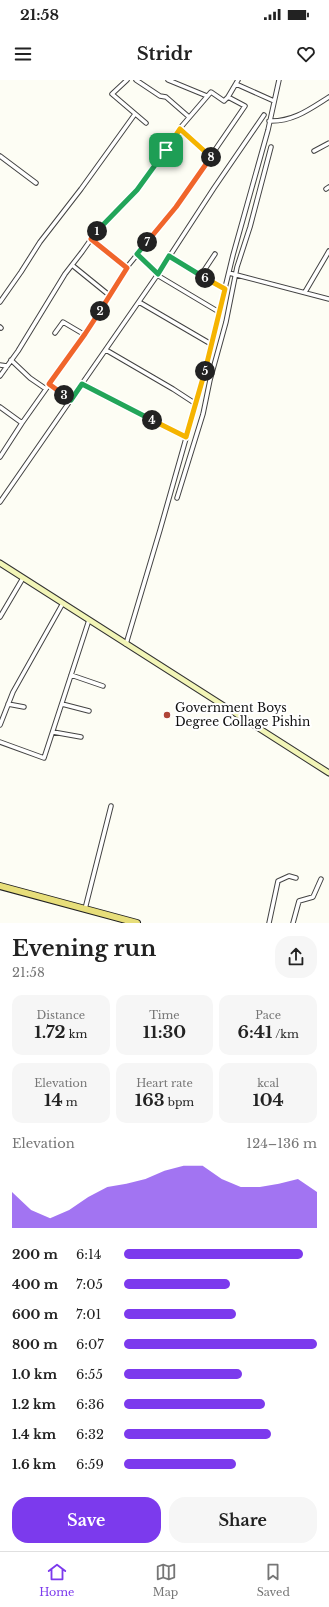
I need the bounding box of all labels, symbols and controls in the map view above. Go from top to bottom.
text: 21:58 [20,5,59,24]
icon: menu [12,43,34,65]
text: Stridr [137,43,192,65]
icon: heart [295,43,317,65]
pin [149,133,183,167]
icon: arrive [155,139,177,161]
pin: 8 [201,147,221,167]
text: 8 [208,150,215,164]
pin: 1 [87,221,107,241]
text: 1 [95,224,99,238]
pin: 7 [137,232,157,252]
text: 7 [144,235,150,249]
pin: 6 [195,268,215,288]
text: 6 [201,271,209,285]
pin: 2 [90,301,110,321]
text: 2 [96,304,104,318]
pin: 5 [195,361,215,381]
text: 5 [202,364,208,378]
pin: 3 [54,385,74,405]
text: 3 [60,388,68,402]
pin: 4 [142,410,162,430]
text: 4 [148,413,156,427]
place label: Government Boys Degree Collage Pishin [175,700,310,729]
marker: Government Boys Degree Collage Pishin [162,710,172,720]
text: Evening run [12,935,156,962]
button: share [275,936,317,978]
text: 21:58 [12,964,45,981]
text: Distance [37,1008,85,1022]
text: Time [149,1008,180,1022]
text: Pace [255,1008,281,1022]
text: 1.72 [34,1022,66,1043]
text: 11:30 [143,1022,186,1043]
text: 6:41 [237,1022,272,1043]
text: km [66,1027,87,1041]
text: /km [272,1027,299,1041]
text: Elevation [34,1076,87,1090]
text: Heart rate [136,1076,193,1090]
text: kcal [257,1076,279,1090]
text: 14 [44,1090,63,1111]
text: 163 [135,1090,165,1111]
text: 104 [252,1090,284,1111]
text: m [63,1095,78,1109]
text: bpm [165,1095,194,1109]
text: Elevation [12,1135,75,1152]
text: 124–136 m [246,1135,317,1152]
text: 200 m [12,1246,58,1263]
text: 6:14 [76,1246,101,1263]
text: 400 m [12,1276,58,1293]
text: 7:05 [76,1276,103,1293]
text: 600 m [12,1306,58,1323]
text: 7:01 [76,1306,101,1323]
text: 800 m [12,1336,58,1353]
text: 6:07 [76,1336,104,1353]
text: 1.0 km [12,1366,57,1383]
text: 6:55 [76,1366,103,1383]
text: 1.2 km [12,1396,56,1413]
text: 6:36 [76,1396,104,1413]
text: 1.4 km [12,1426,56,1443]
text: 6:32 [76,1426,104,1443]
text: 1.6 km [12,1456,56,1473]
text: 6:59 [76,1456,104,1473]
button: Save [12,1497,161,1543]
button: Share [169,1497,317,1543]
tab: Home [39,1561,74,1599]
tab: Map [153,1561,178,1599]
tab: Saved [257,1561,290,1599]

